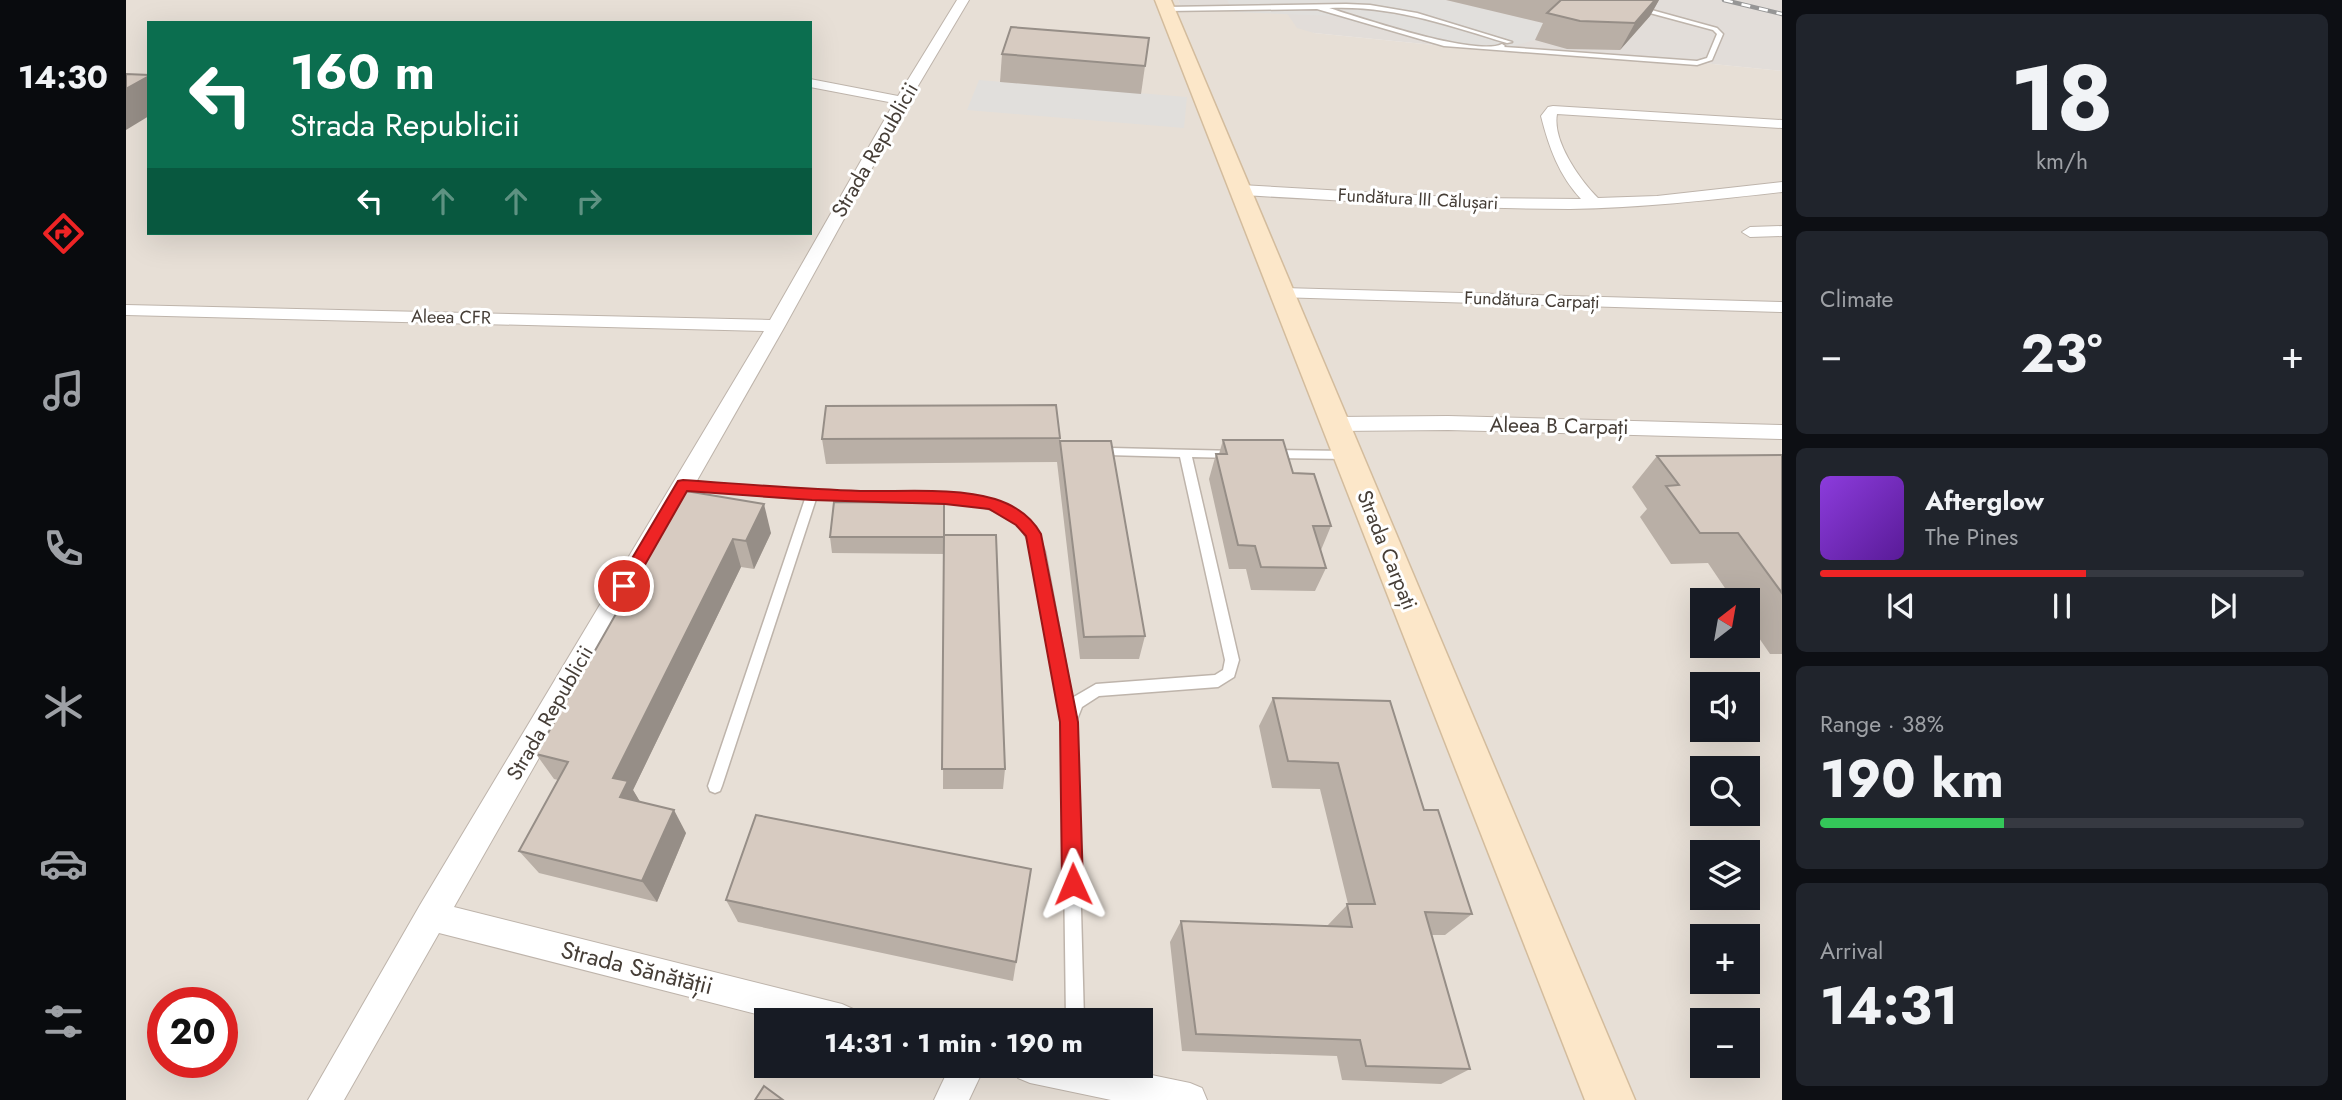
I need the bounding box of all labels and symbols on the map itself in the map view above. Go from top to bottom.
street label: Strada Republicii [824,77,926,223]
street label: Fundătura III Călușari [1337,182,1499,216]
street label: Fundătura Carpați [1464,285,1600,315]
street label: Aleea CFR [411,303,491,331]
street label: Aleea B Carpați [1489,410,1629,442]
street label: Strada Carpați [1349,486,1425,614]
pin [594,556,654,616]
north arrow [1690,588,1760,658]
street label: Strada Republicii [499,640,601,786]
position arrow [1036,847,1110,921]
street label: Strada Sănătății [557,932,717,1003]
speed limit sign: 20 [147,987,238,1078]

